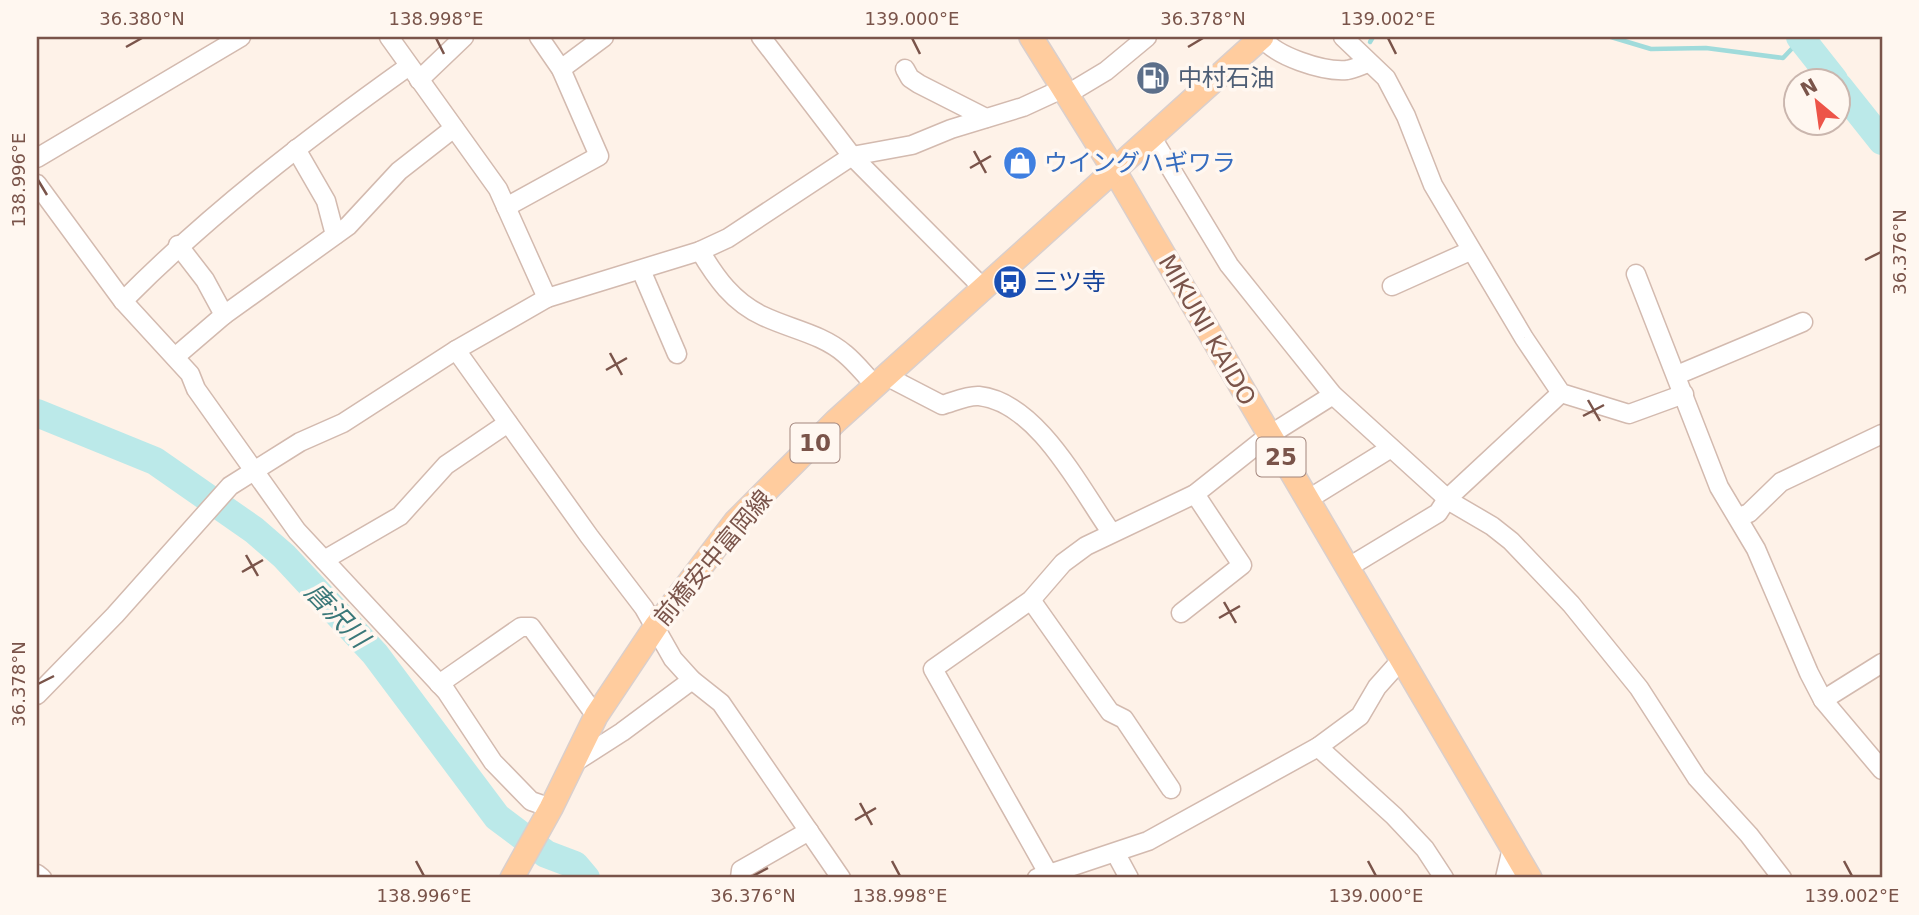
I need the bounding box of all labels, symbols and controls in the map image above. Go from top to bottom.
text: 36.380°N [99,8,185,29]
text: 138.998°E [389,8,483,29]
text: 139.000°E [865,8,959,29]
text: 36.378°N [1160,8,1246,29]
text: 139.002°E [1341,8,1435,29]
fuel station icon: 中村石油 [1134,59,1172,97]
place label: 中村石油 [1178,64,1274,92]
north arrow [1783,66,1853,136]
text: N [1796,74,1821,101]
text: 138.996°E [8,133,29,227]
shop icon: ウイングハギワラ [1001,144,1039,182]
place label: ウイングハギワラ [1044,149,1236,177]
text: 36.376°N [1889,209,1910,295]
street label: MIKUNI KAIDO [1153,250,1261,410]
bus stop icon: 三ツ寺 [991,263,1029,301]
place label: 三ツ寺 [1034,268,1106,296]
road number: 10 [790,424,840,462]
road number: 25 [1256,438,1306,477]
street label: 前橋安中富岡線 [648,485,778,631]
water label: 唐沢川 [299,577,377,656]
text: 36.378°N [8,641,29,727]
text: 138.996°E [377,885,471,906]
text: 36.376°N [710,885,796,906]
text: 138.998°E [853,885,947,906]
text: 139.000°E [1329,885,1423,906]
text: 139.002°E [1805,885,1899,906]

